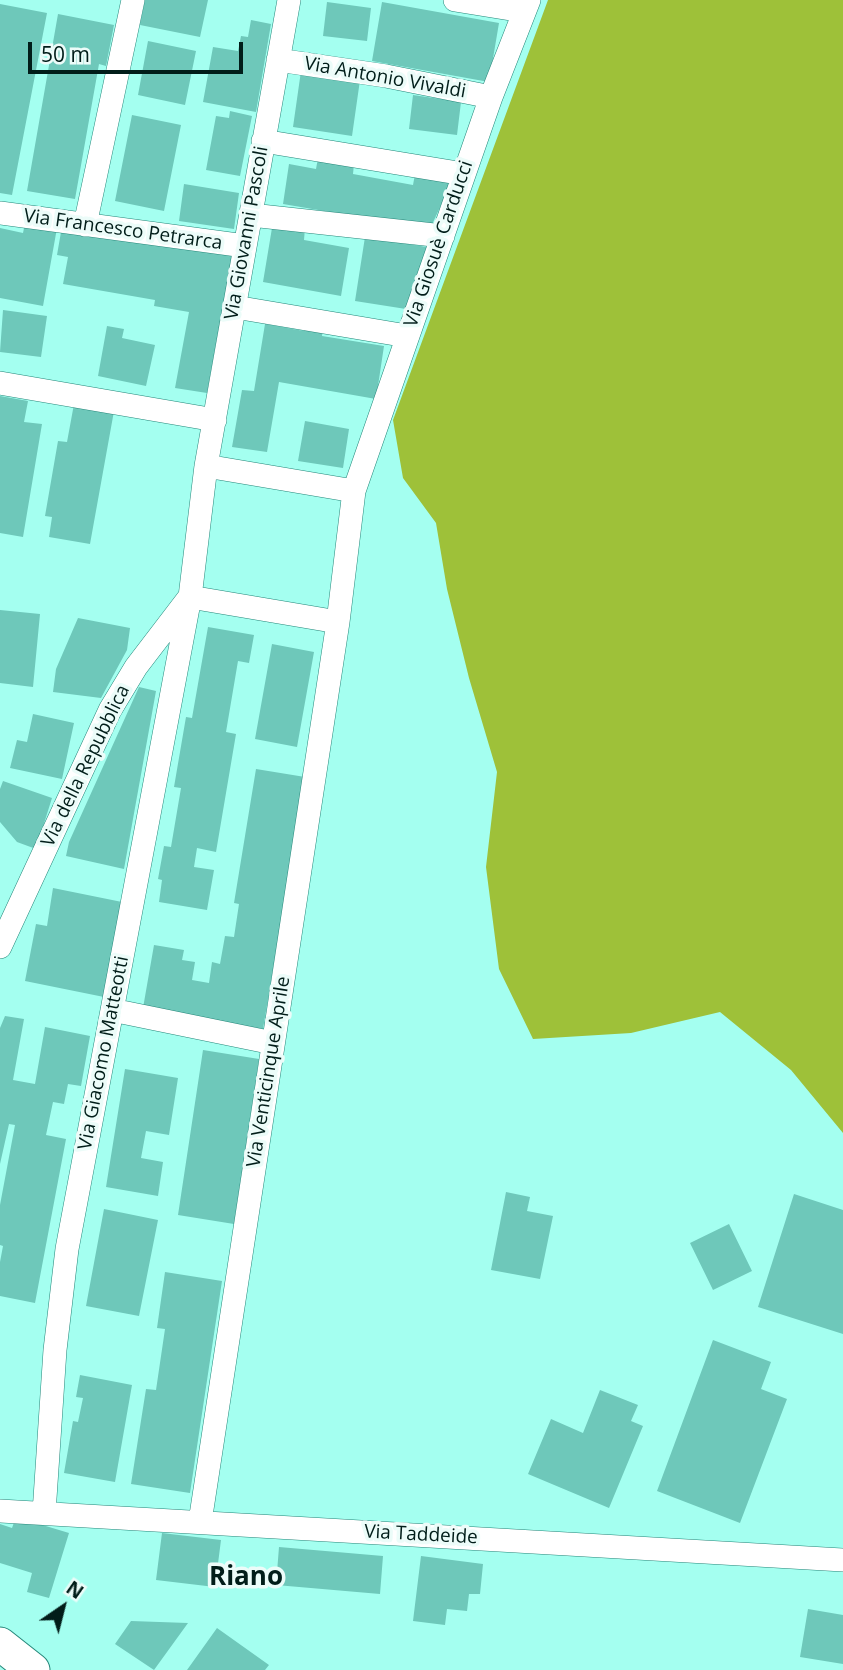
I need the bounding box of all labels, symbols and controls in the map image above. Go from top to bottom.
scale bar [32,28,247,72]
text: 50 m [41,40,90,68]
street label: Via Antonio Vivaldi [302,53,468,103]
street label: Via Giovanni Pascoli [221,144,273,322]
street label: Via Giosuè Carducci [400,158,478,330]
street label: Via Francesco Petrarca [22,205,224,255]
street label: Via della Repubblica [37,681,135,851]
street label: Via Giacomo Matteotti [74,954,134,1152]
street label: Via Venticinque Aprile [243,975,295,1169]
street label: Via Taddeide [364,1521,478,1549]
district label: Riano [209,1562,283,1594]
north arrow [28,1572,98,1642]
text: N [61,1575,89,1605]

